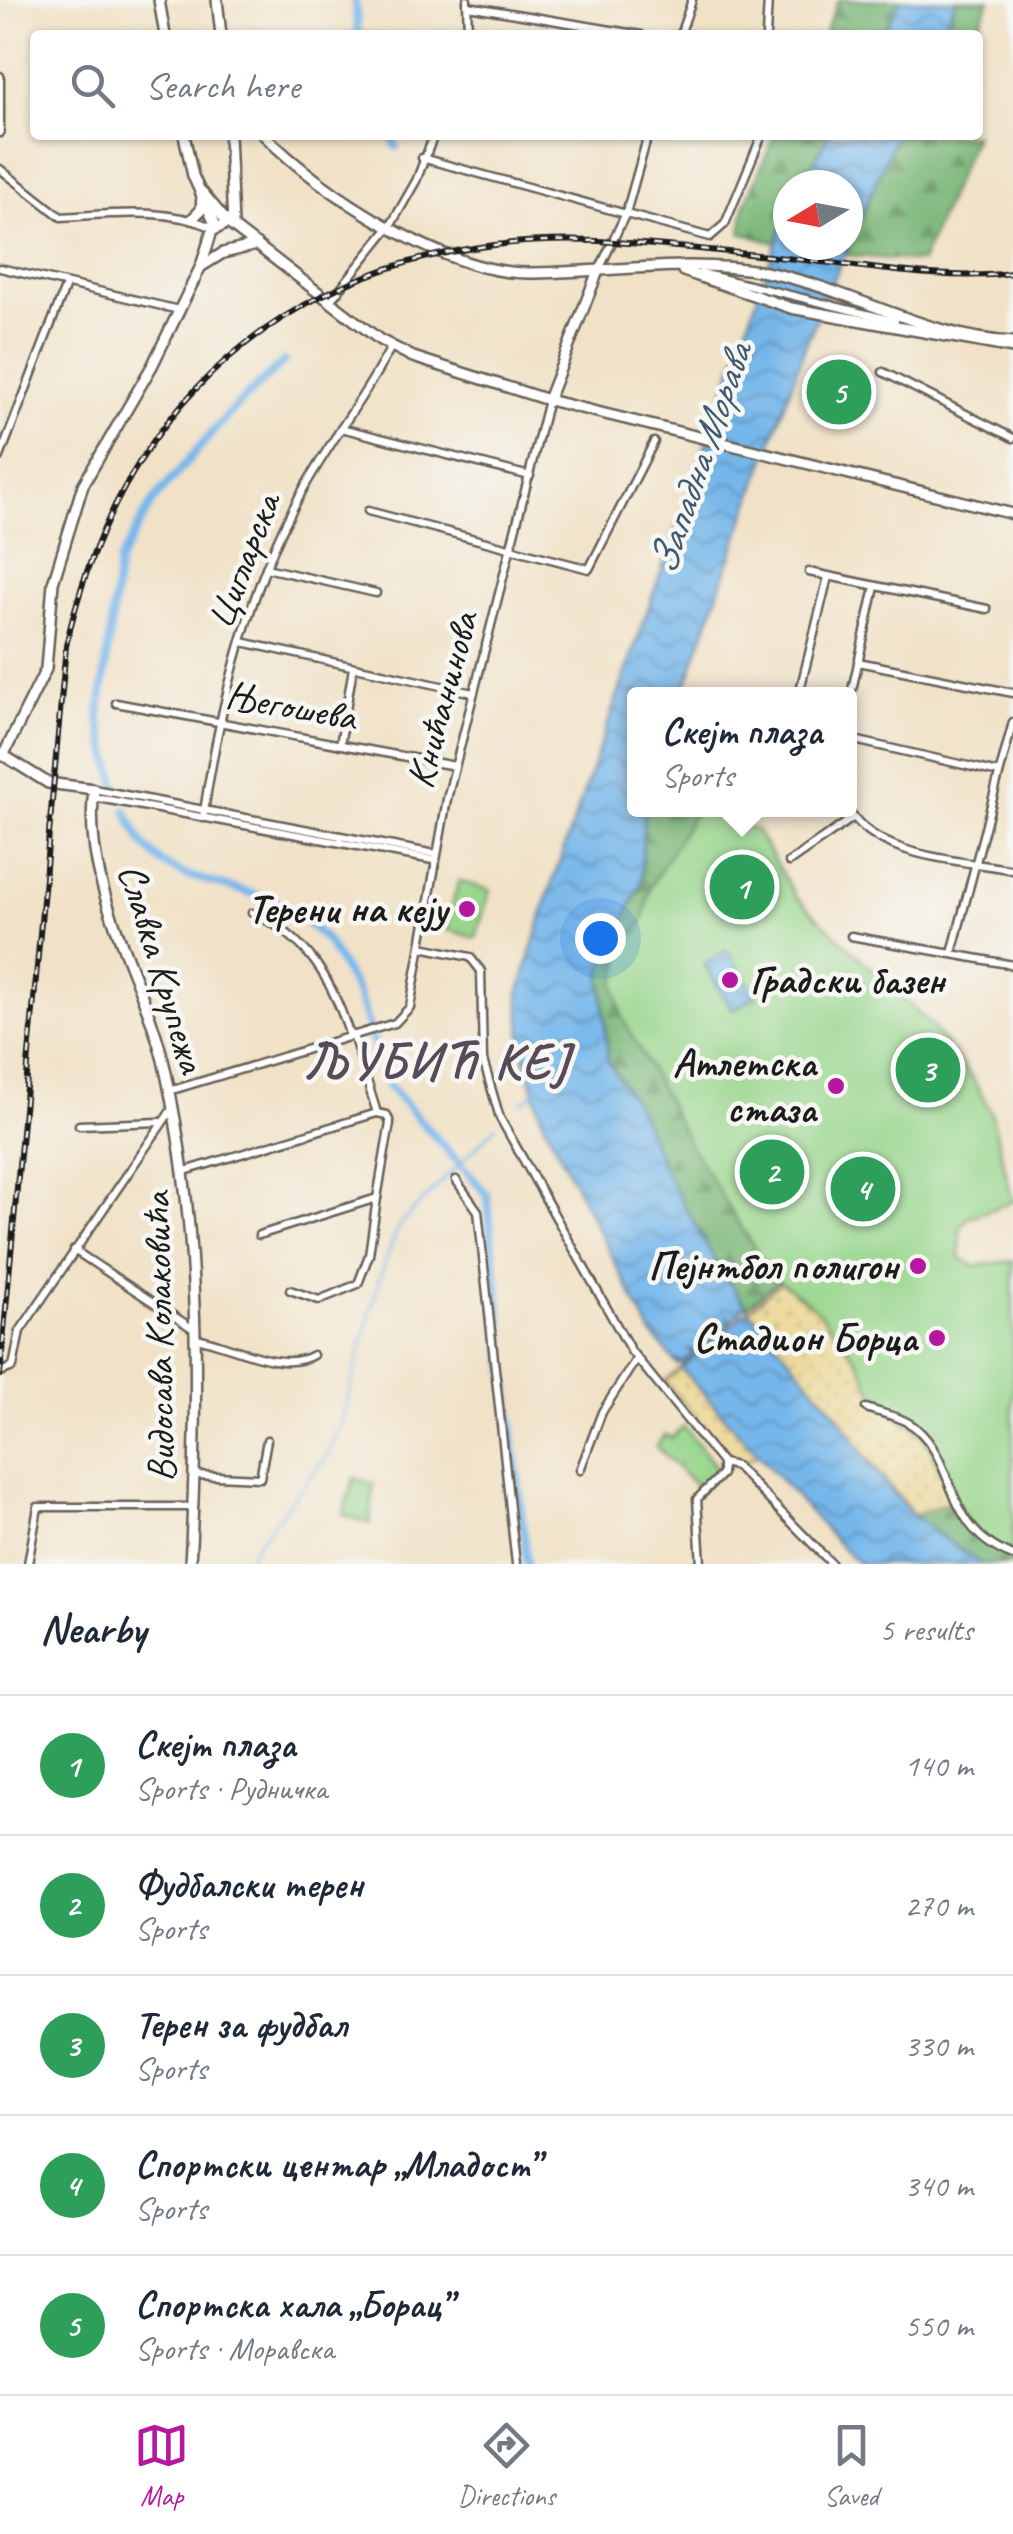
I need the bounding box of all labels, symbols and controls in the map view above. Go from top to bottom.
search box [30,30,983,140]
icon: search [65,58,120,113]
text: Search here [145,62,300,109]
north arrow [773,170,863,260]
water label: Западна Морава [636,333,766,581]
pin: 5 [806,354,872,430]
street label: Цигларска [195,483,293,635]
street label: Книћанинова [395,604,490,793]
street label: Његошева [222,670,363,742]
popup [627,687,857,817]
text: Скејт плаза [662,708,822,755]
text: Sports [662,755,734,796]
pin: 1 [710,850,774,924]
street label: Славка Крупежа [107,858,218,1081]
place label: Терени на кеју [248,884,450,934]
marker: Терени на кеју [456,898,478,920]
your location [575,913,626,964]
place label: Градски базен [750,955,947,1005]
marker: Градски базен [719,969,741,991]
district label: ЉУБИЋ КЕЈ [304,1030,576,1093]
pin: 3 [896,1032,960,1108]
place label: Атлетска стаза [673,1038,818,1134]
marker: Атлетска стаза [825,1075,847,1097]
pin: 2 [740,1134,804,1210]
pin: 4 [830,1152,896,1226]
street label: Видосава Колаковића [131,1189,187,1482]
place label: Пејнтбол полигон [648,1241,900,1291]
marker: Пејнтбол полигон [907,1255,929,1277]
place label: Стадион Борца [694,1313,919,1363]
marker: Стадион Борца [926,1327,948,1349]
text: Nearby [40,1603,146,1656]
text: 5 results [879,1609,973,1650]
text: Скејт плаза [135,1721,296,1768]
text: 1 [65,1745,80,1786]
text: 140 m [904,1745,973,1786]
text: Sports · Рудничка [135,1768,327,1809]
text: Фудбалски терен [135,1861,363,1908]
text: 2 [65,1885,80,1926]
text: 270 m [904,1885,973,1926]
text: Sports [135,1908,207,1949]
text: Терен за фудбал [135,2001,346,2048]
text: 3 [65,2025,80,2066]
text: 330 m [904,2025,973,2066]
text: Sports [135,2048,207,2089]
text: Спортски центар „Младост” [135,2141,538,2188]
text: 4 [65,2165,80,2206]
text: 340 m [904,2165,973,2206]
text: Sports [135,2188,207,2229]
text: Спортска хала „Борац” [135,2281,451,2328]
text: 5 [66,2305,79,2346]
text: 550 m [904,2305,973,2346]
text: Sports · Моравска [135,2328,334,2369]
tab: Map [134,2418,189,2513]
tab: Directions [458,2418,555,2513]
tab: Saved [824,2418,879,2513]

